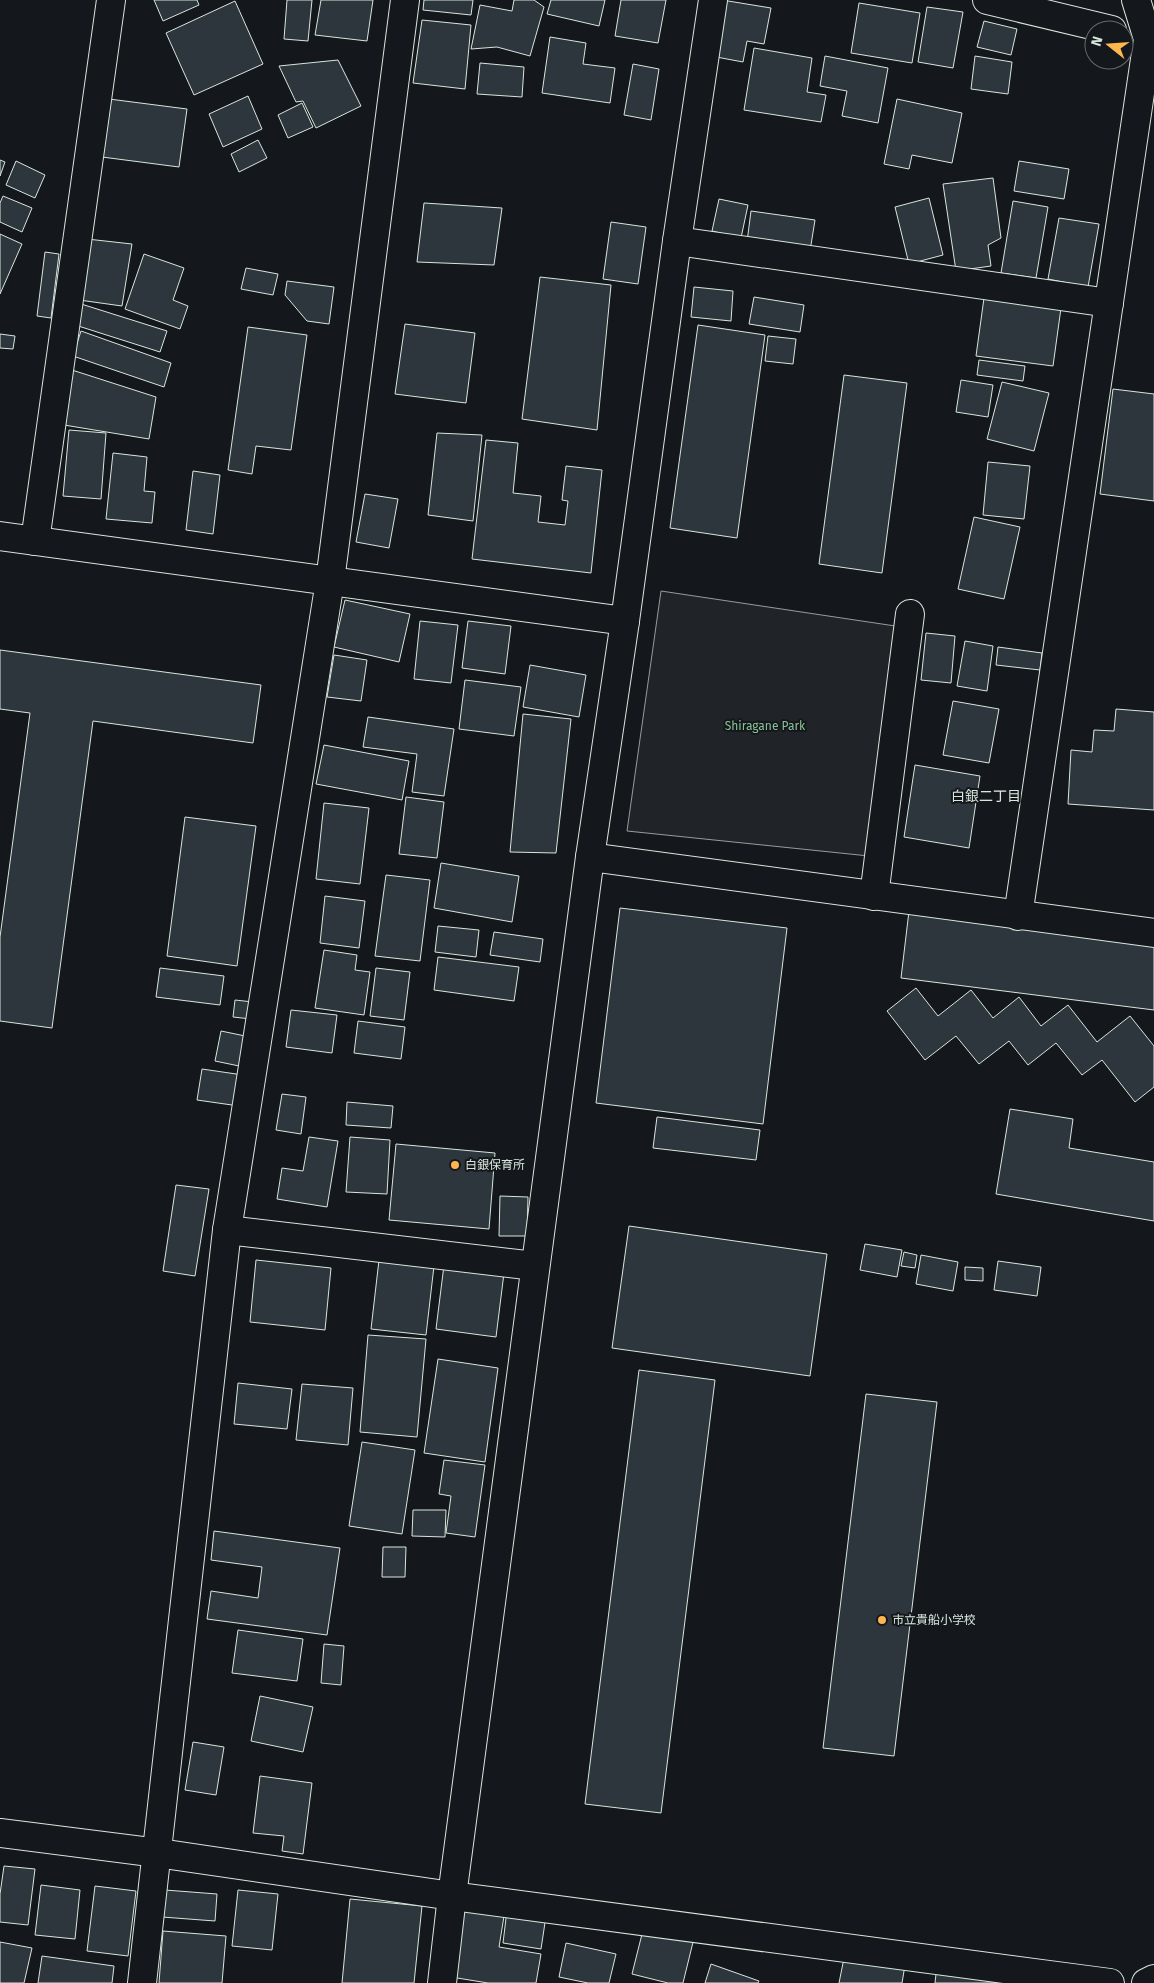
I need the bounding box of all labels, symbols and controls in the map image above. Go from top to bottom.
north arrow [1084,20,1134,70]
text: N [1088,34,1107,48]
park label: Shiragane Park [725,719,806,733]
district label: 白銀二丁目 [951,788,1021,805]
place label: 白銀保育所 [465,1158,525,1172]
marker: 白銀保育所 [449,1159,461,1171]
place label: 市立貴船小学校 [892,1613,976,1627]
marker: 市立貴船小学校 [876,1614,888,1626]

